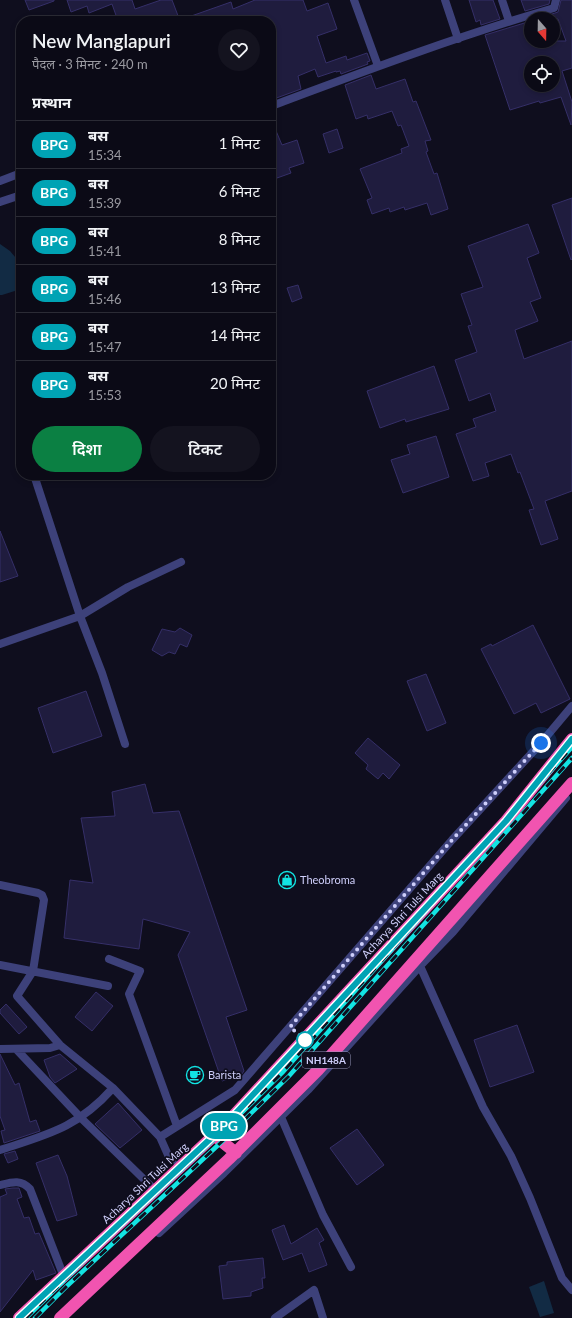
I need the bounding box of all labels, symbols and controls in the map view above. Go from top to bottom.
north arrow [524,12,560,48]
map controls [524,12,560,92]
text: New Manglapuri [32,29,171,52]
button: heart [218,29,260,71]
text: पैदल · 3 मिनट · 240 m [32,56,148,72]
button: locate [524,56,560,92]
text: प्रस्थान [32,93,71,111]
text: बस [88,126,108,144]
text: 1 मिनट [219,134,260,152]
text: BPG [40,136,68,153]
text: 15:34 [88,147,121,163]
text: बस [88,174,108,192]
text: 6 मिनट [219,182,260,200]
text: BPG [40,184,68,201]
text: 15:39 [88,195,121,211]
text: बस [88,222,108,240]
text: 8 मिनट [219,230,260,248]
text: BPG [40,232,68,249]
text: 15:41 [88,243,121,259]
text: बस [88,270,108,288]
text: 13 मिनट [210,278,260,296]
text: BPG [40,280,68,297]
text: 15:46 [88,291,121,307]
text: बस [88,318,108,336]
text: 14 मिनट [210,326,260,344]
text: BPG [40,328,68,345]
text: 15:47 [88,339,121,355]
text: बस [88,366,108,384]
text: 20 मिनट [210,374,260,392]
text: BPG [40,376,68,393]
text: 15:53 [88,387,121,403]
button: दिशा [32,426,142,472]
button: टिकट [150,426,260,472]
your location [531,733,551,753]
street label: Acharya Shri Tulsi Marg [358,869,445,960]
shop icon: Theobroma [277,870,297,890]
place label: Theobroma [300,873,355,886]
unlabelled marker [296,1031,314,1049]
road number: NH148A [302,1052,350,1068]
cafe icon: Barista [185,1065,205,1085]
place label: Barista [208,1068,241,1081]
line badge: BPG [201,1113,247,1139]
text: BPG [210,1117,238,1134]
street label: Acharya Shri Tulsi Marg [99,1139,190,1226]

